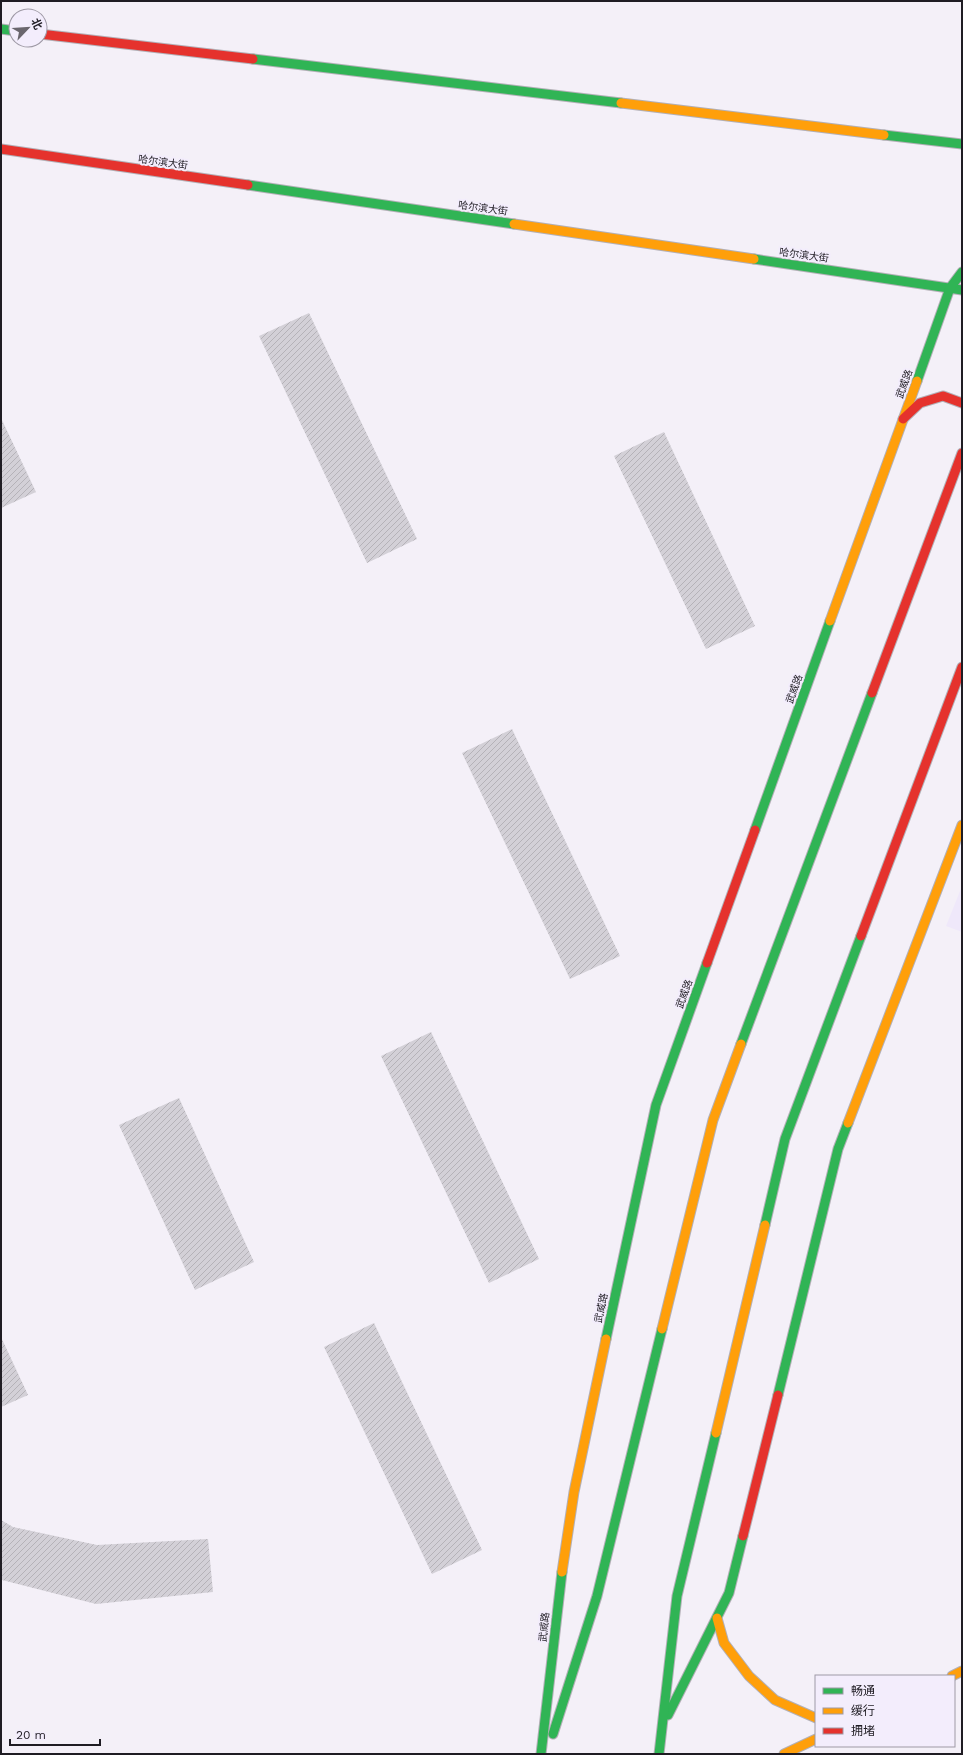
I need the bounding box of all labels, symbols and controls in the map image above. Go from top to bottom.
north arrow [8,8,48,48]
text: 北 [28,16,45,32]
street label: 哈尔滨大街 [137,153,189,171]
street label: 哈尔滨大街 [457,199,509,217]
street label: 哈尔滨大街 [778,246,830,264]
street label: 武威路 [894,368,914,400]
street label: 武威路 [784,673,804,705]
street label: 武威路 [674,978,694,1010]
street label: 武威路 [593,1292,609,1324]
street label: 武威路 [537,1612,551,1642]
legend [815,1675,955,1747]
text: 畅通 [851,1684,875,1698]
text: 缓行 [851,1704,875,1718]
scale bar [10,1721,100,1747]
text: 拥堵 [851,1724,875,1738]
text: 20 m [16,1728,46,1742]

